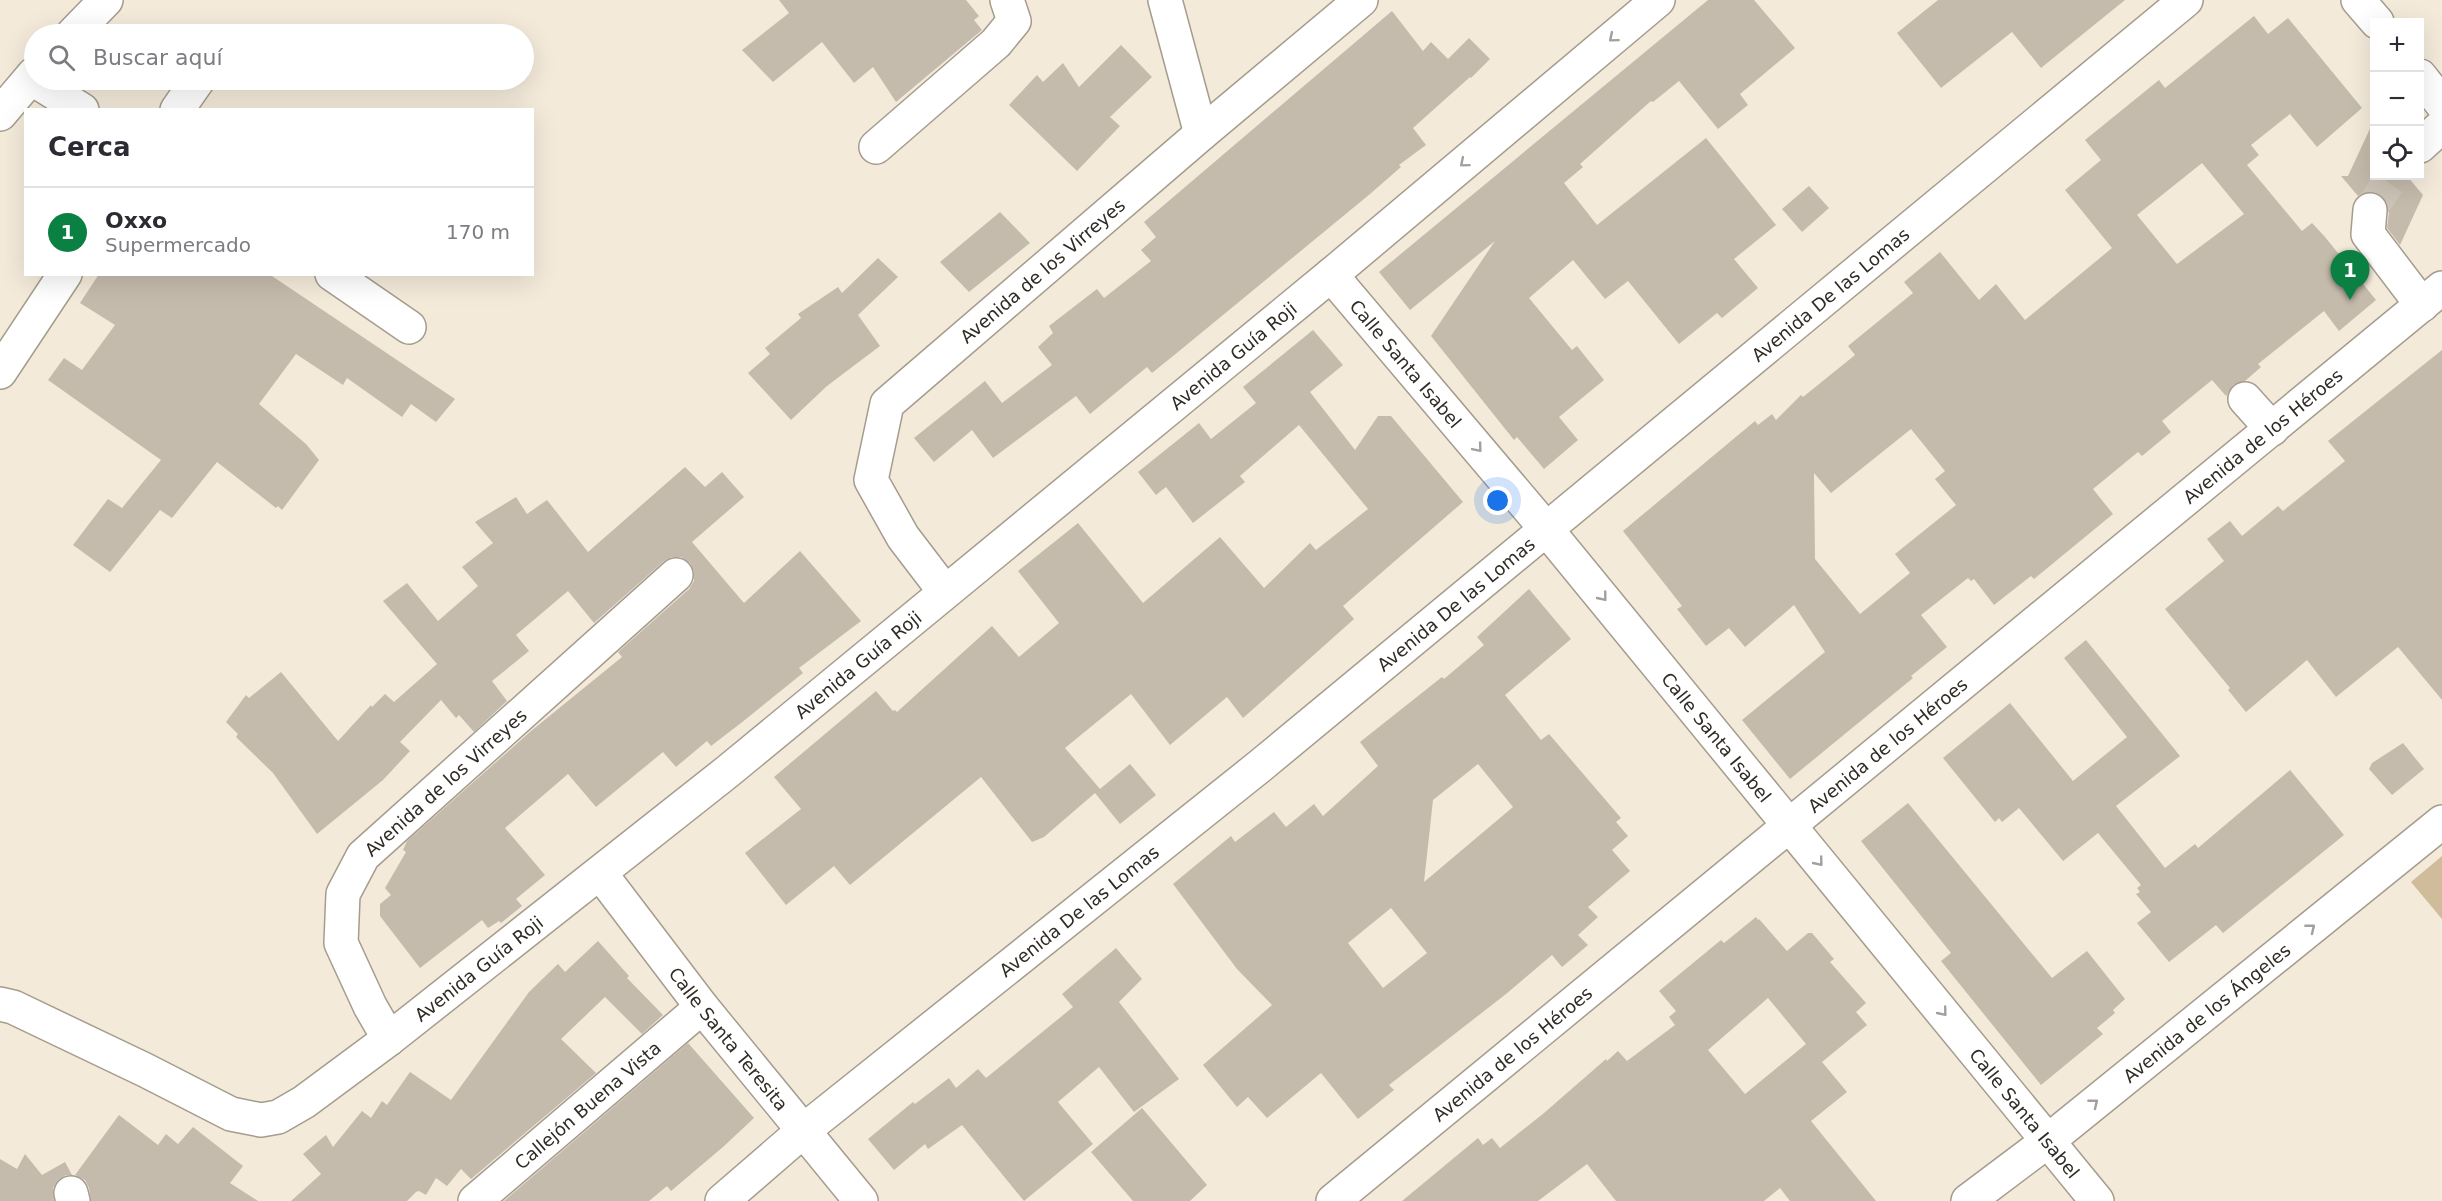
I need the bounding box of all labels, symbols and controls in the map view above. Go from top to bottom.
map controls [2370,18,2424,180]
button: + [2370,18,2424,72]
search box [24,24,534,90]
one-way arrow [1609,30,1620,41]
icon: search [45,41,78,74]
text: Buscar aquí [93,45,223,70]
button: − [2370,72,2424,126]
button: locate [2370,126,2424,180]
text: Cerca [48,132,131,162]
one-way arrow [1460,156,1471,167]
street label: Avenida de los Virreyes [956,194,1129,347]
text: Oxxo [105,208,167,233]
text: 1 [61,220,74,244]
text: 170 m [446,220,510,244]
street label: Avenida De las Lomas [1747,223,1913,366]
text: Supermercado [105,233,251,257]
pin: 1 [2330,250,2370,300]
street label: Calle Santa Isabel [1346,295,1466,432]
street label: Avenida Guía Roji [1166,297,1301,414]
street label: Avenida de los Héroes [2179,364,2346,507]
one-way arrow [1471,441,1482,452]
your location [1483,486,1512,515]
street label: Avenida De las Lomas [1373,533,1539,675]
one-way arrow [1595,590,1606,601]
street label: Avenida Guía Roji [790,606,925,723]
street label: Calle Santa Isabel [1657,668,1776,806]
street label: Avenida de los Héroes [1803,673,1971,816]
street label: Avenida de los Virreyes [360,704,531,860]
street label: Avenida De las Lomas [995,841,1163,981]
one-way arrow [1812,855,1823,866]
street label: Avenida Guía Roji [410,911,547,1025]
one-way arrow [2304,924,2315,935]
street label: Avenida de los Ángeles [2119,939,2294,1086]
street label: Calle Santa Teresita [665,963,793,1115]
street label: Avenida de los Héroes [1428,982,1596,1125]
one-way arrow [1936,1005,1947,1016]
street label: Callejón Buena Vista [510,1037,665,1173]
street label: Calle Santa Isabel [1966,1044,2084,1182]
one-way arrow [2087,1100,2098,1111]

